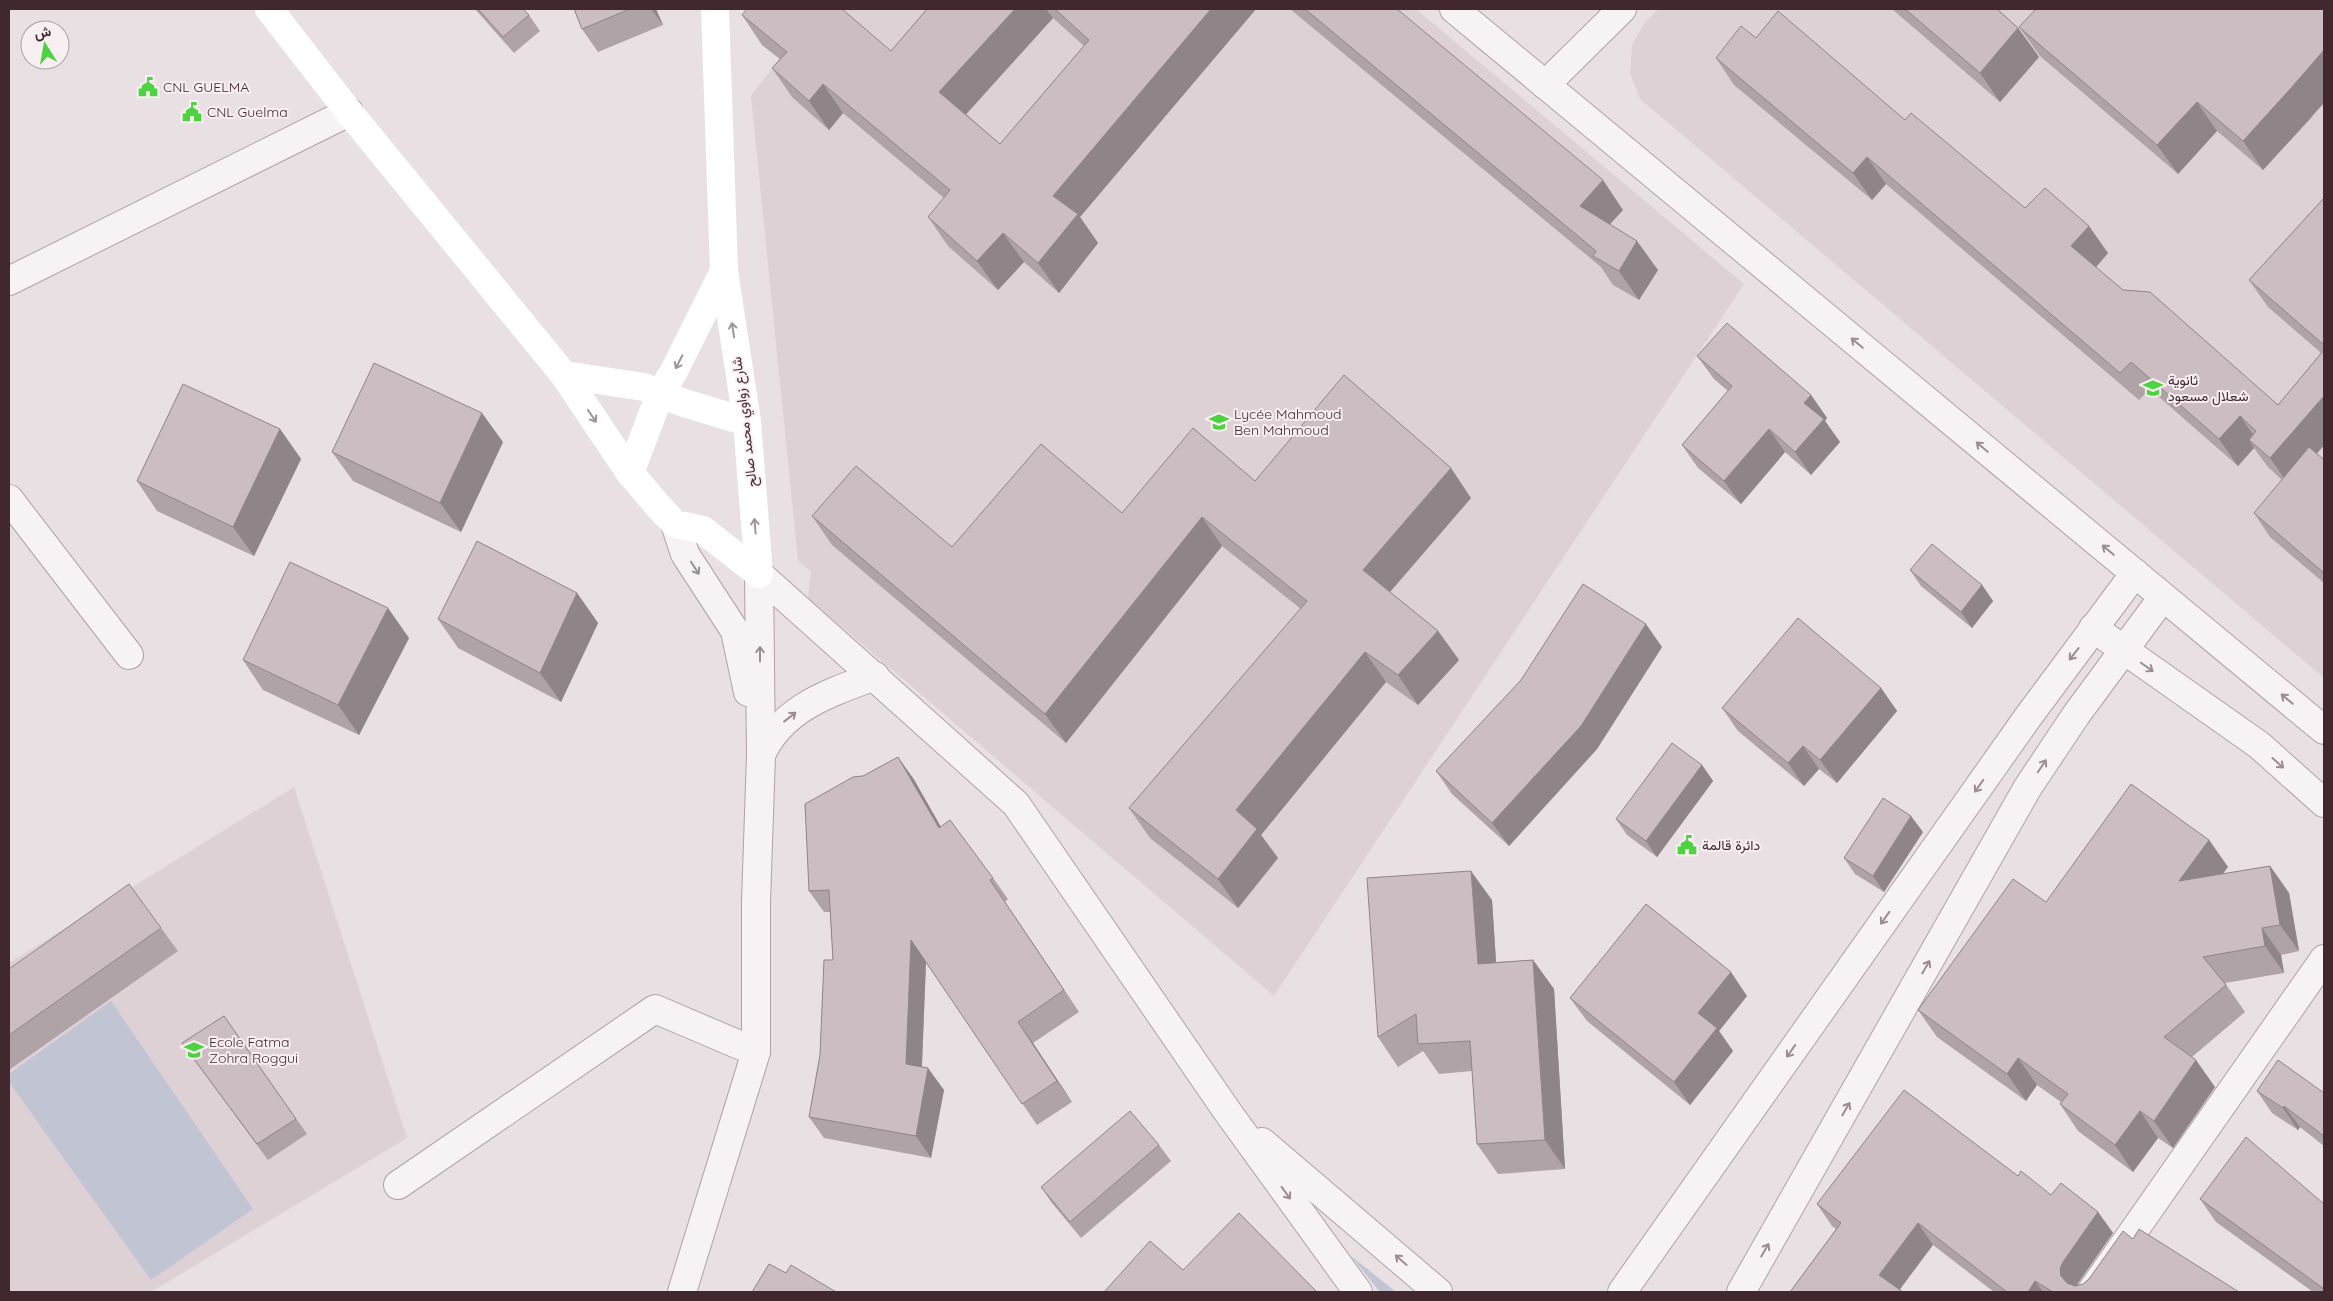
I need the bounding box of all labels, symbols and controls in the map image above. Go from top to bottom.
north arrow [20,20,70,70]
text: ش [33,22,53,43]
public building icon: CNL GUELMA [137,76,159,98]
place label: CNL GUELMA [163,78,249,96]
public building icon: CNL Guelma [181,101,203,123]
place label: CNL Guelma [207,103,288,121]
one-way arrow [728,322,738,338]
one-way arrow [1851,338,1864,349]
one-way arrow [674,354,684,369]
street label: شارع زواوي محمد صالح [727,355,764,488]
place label: ثانوية شعلال مسعود [2168,371,2249,406]
school or university icon: ثانوية شعلال مسعود [2142,377,2164,399]
place label: Lycée Mahmoud Ben Mahmoud [1234,405,1342,439]
one-way arrow [587,408,597,422]
school or university icon: Lycée Mahmoud Ben Mahmoud [1208,411,1230,433]
one-way arrow [1976,441,1989,452]
one-way arrow [751,518,760,534]
one-way arrow [2101,545,2114,556]
one-way arrow [690,561,700,575]
one-way arrow [755,646,765,662]
one-way arrow [2068,647,2079,660]
one-way arrow [2140,662,2154,672]
one-way arrow [2280,693,2293,704]
one-way arrow [783,712,797,722]
one-way arrow [2272,757,2285,769]
one-way arrow [2037,759,2047,773]
one-way arrow [1974,778,1984,792]
public building icon: دائرة قالمة [1676,834,1698,856]
place label: دائرة قالمة [1702,836,1761,854]
one-way arrow [1880,911,1890,925]
one-way arrow [1921,960,1931,975]
place label: Ecole Fatma Zohra Roggui [209,1033,298,1067]
school or university icon: Ecole Fatma Zohra Roggui [183,1039,205,1061]
one-way arrow [1786,1044,1796,1058]
one-way arrow [1841,1102,1851,1116]
one-way arrow [1281,1186,1292,1200]
one-way arrow [1761,1243,1771,1257]
one-way arrow [1394,1255,1407,1266]

